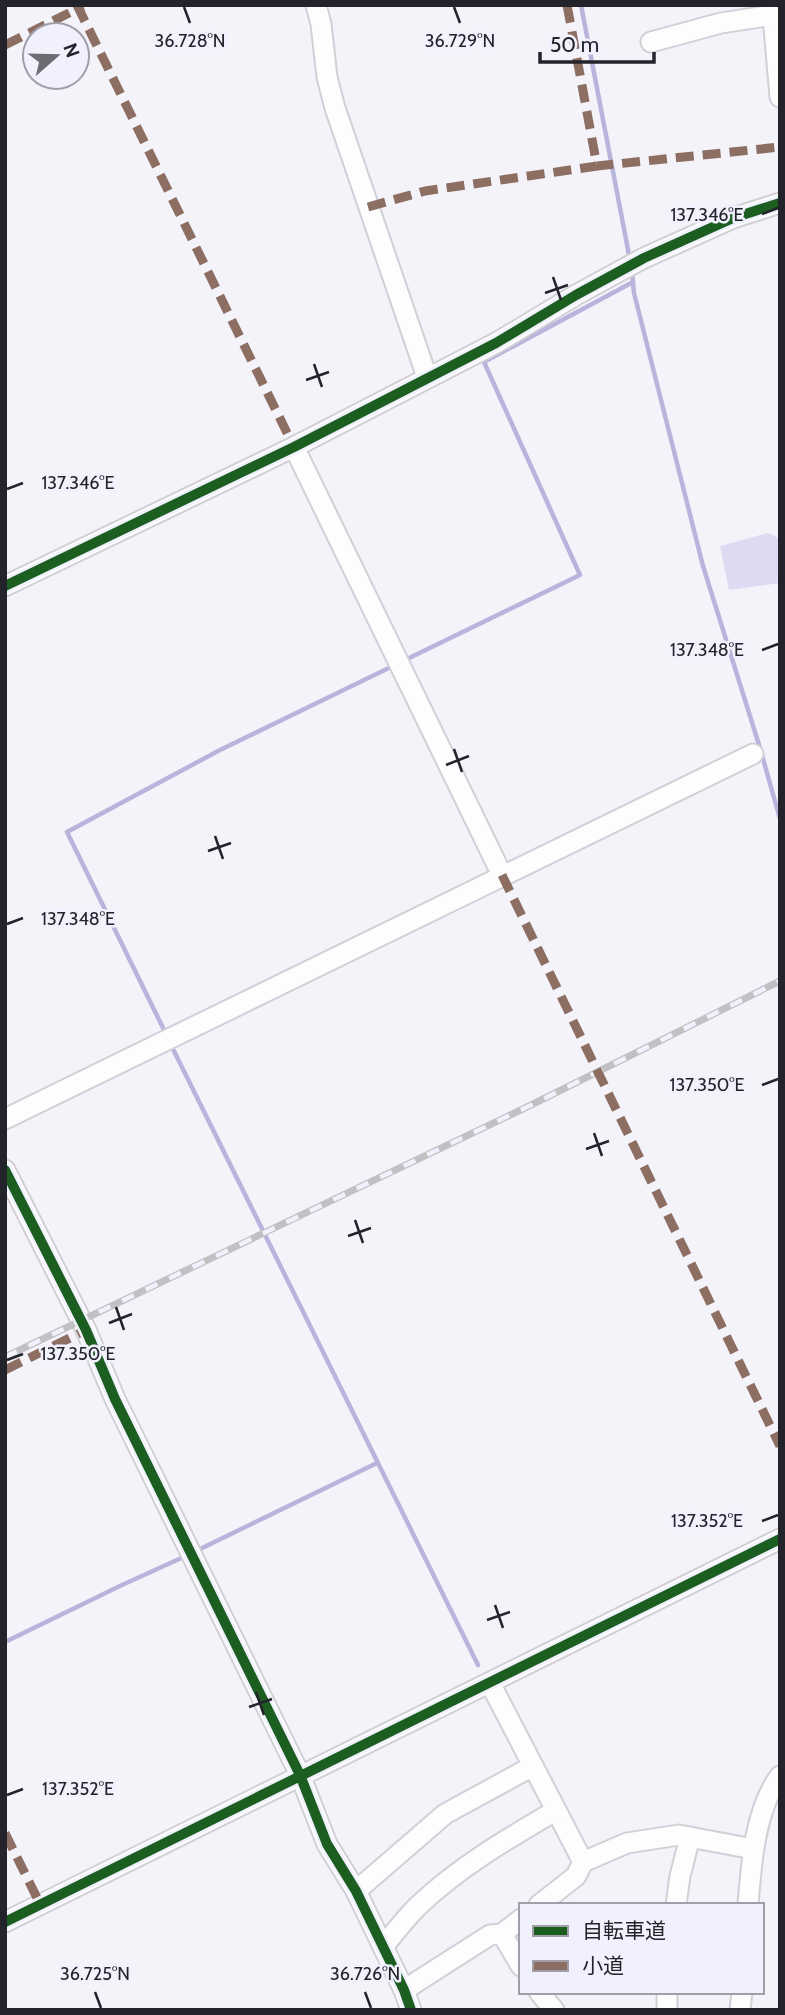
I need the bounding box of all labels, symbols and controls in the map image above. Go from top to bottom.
north arrow [21,21,91,91]
scale bar [540,21,654,65]
text: 36.728°N [154,30,226,52]
text: 36.729°N [425,30,495,52]
text: 50 m [550,32,599,57]
text: N [58,40,85,61]
text: 137.346°E [670,204,744,226]
text: 137.346°E [41,472,115,494]
text: 137.348°E [670,639,744,661]
text: 137.348°E [41,908,115,930]
text: 137.350°E [670,1074,745,1096]
text: 137.350°E [41,1343,116,1365]
text: 137.352°E [671,1510,743,1532]
text: 137.352°E [42,1778,114,1800]
legend [519,1903,764,1994]
text: 自転車道 [582,1918,666,1943]
text: 小道 [582,1953,624,1978]
text: 36.725°N [60,1963,130,1985]
text: 36.726°N [330,1963,400,1985]

